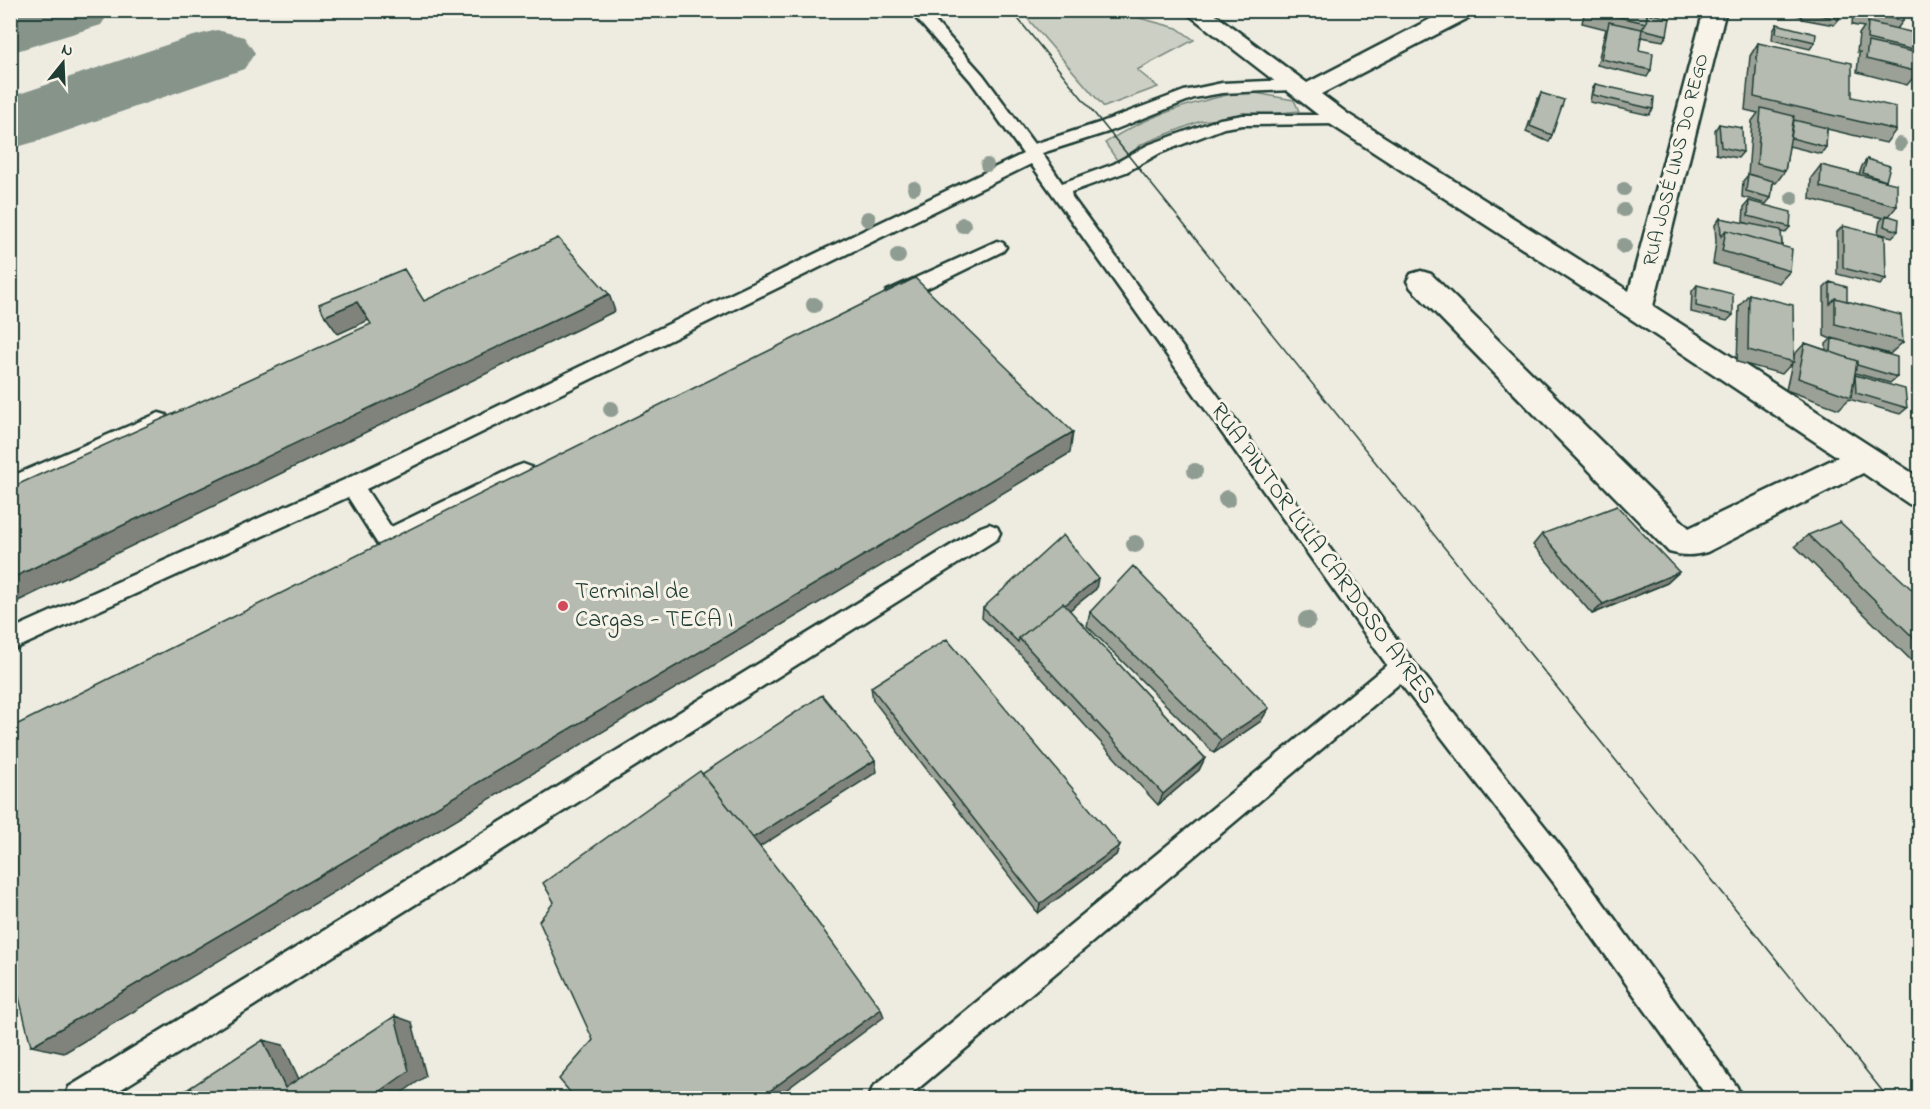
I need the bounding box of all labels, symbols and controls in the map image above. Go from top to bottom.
north arrow [33,33,93,93]
text: N [58,38,76,64]
street label: RUA JOSÉ LINS DO REGO [1637,51,1717,269]
street label: RUA PINTOR LULA CARDOSO AYRES [1200,396,1444,712]
place label: Terminal de Cargas - TECA I [575,575,733,638]
marker: Terminal de Cargas - TECA I [556,599,570,613]

